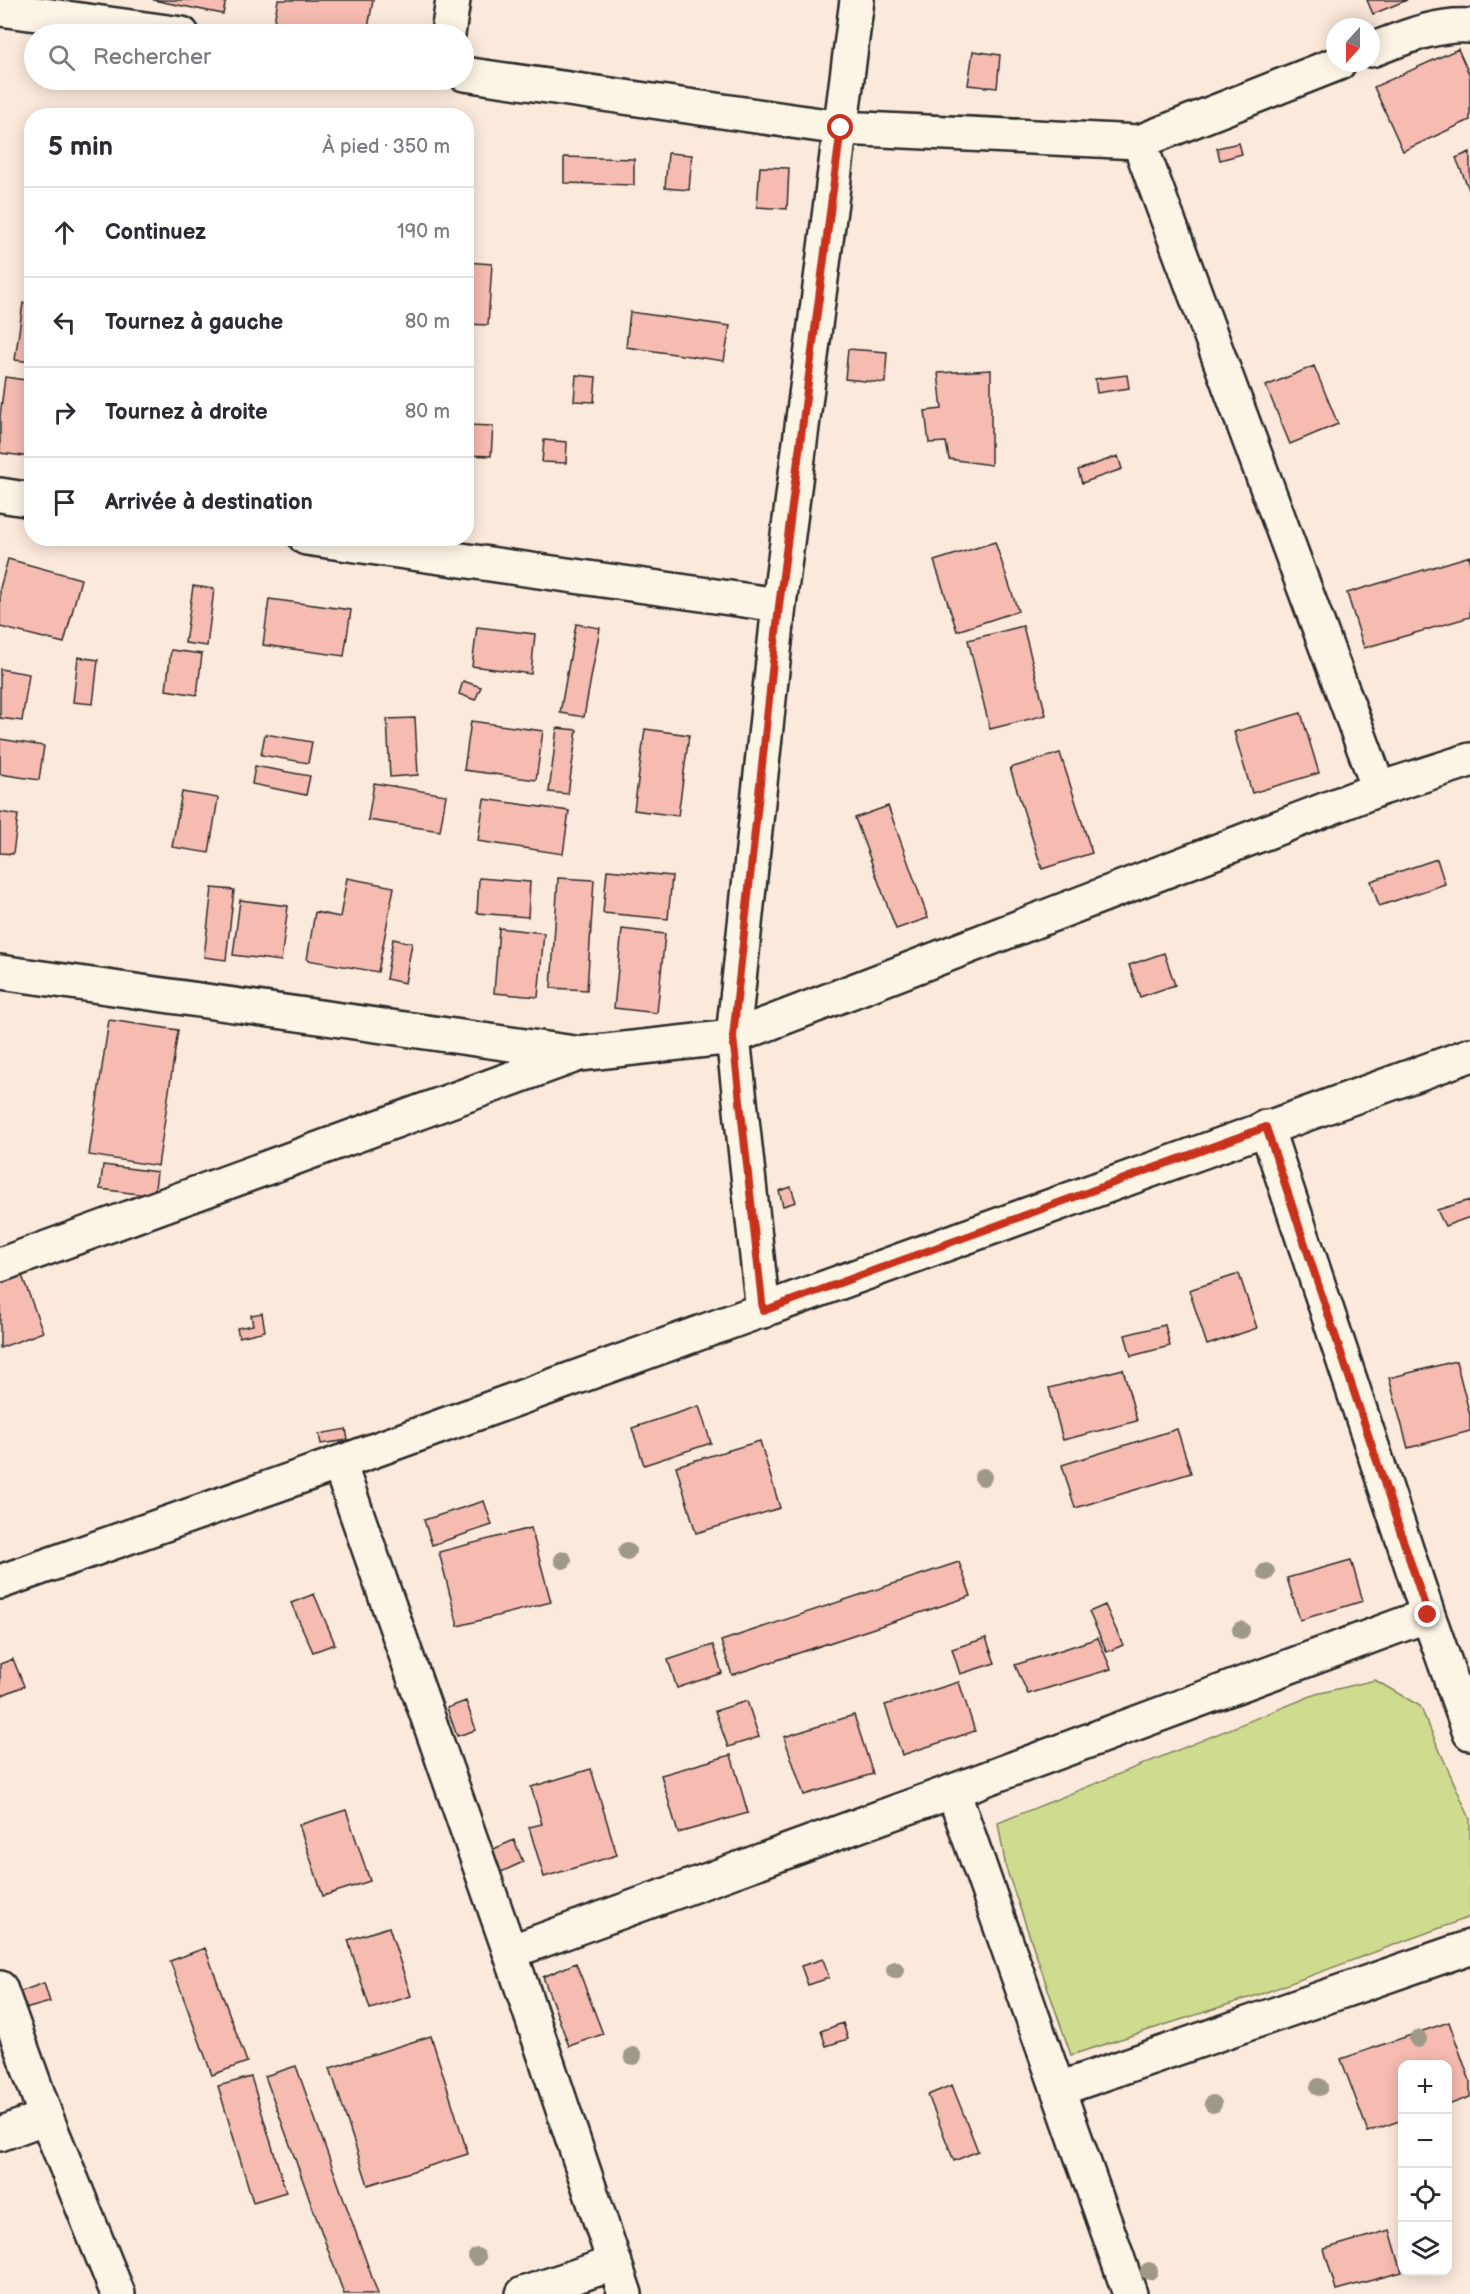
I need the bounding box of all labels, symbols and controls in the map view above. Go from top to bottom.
north arrow [1326,18,1380,72]
search box [24,24,474,90]
icon: search [45,41,78,74]
text: Rechercher [93,44,211,71]
route start [827,114,853,140]
text: 5 min [48,132,113,163]
text: À pied · 350 m [322,135,450,159]
icon: ahead [48,216,81,249]
text: Continuez [105,219,206,246]
text: 190 m [397,220,450,244]
icon: left [48,306,81,339]
text: Tournez à gauche [105,309,283,336]
text: 80 m [405,310,450,334]
icon: right [48,396,81,429]
text: Tournez à droite [105,399,268,426]
text: 80 m [405,400,450,424]
icon: arrive [48,486,81,519]
text: Arrivée à destination [105,489,313,516]
route end [1414,1601,1440,1627]
map controls [1398,2060,1452,2276]
button: + [1398,2060,1452,2114]
button: − [1398,2114,1452,2168]
button: locate [1398,2168,1452,2222]
button: layers [1398,2222,1452,2276]

